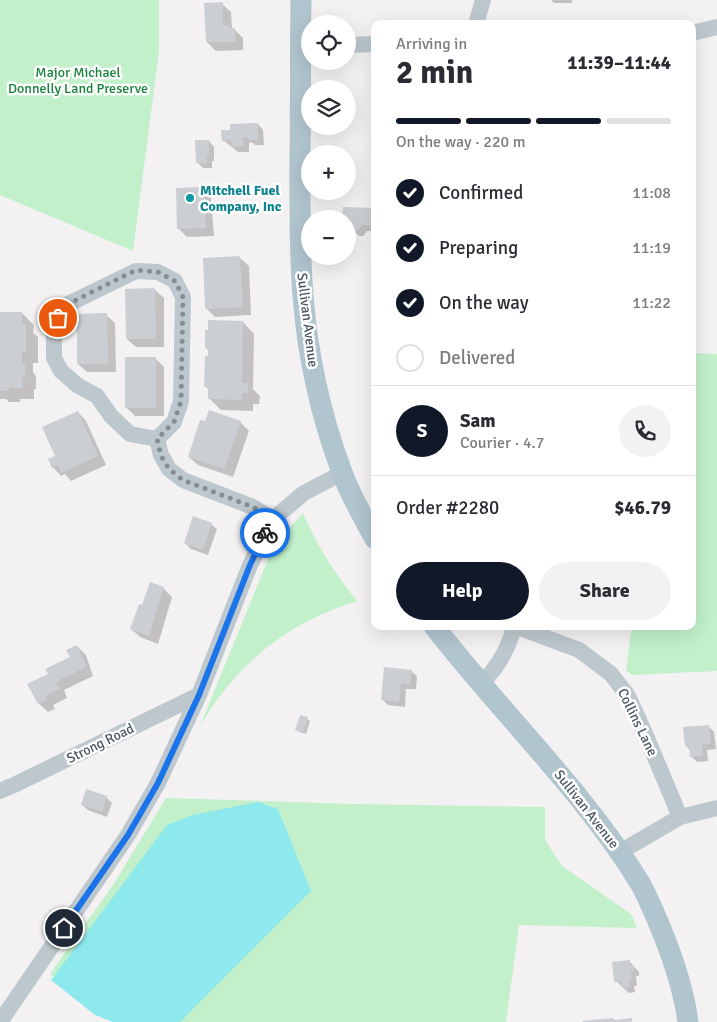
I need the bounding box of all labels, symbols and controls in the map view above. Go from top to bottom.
map controls [301,15,356,265]
button: locate [301,15,356,70]
text: Arriving in [396,34,467,54]
text: 11:39–11:44 [567,51,671,75]
text: 2 min [396,53,473,92]
park label: Major Michael Donnelly Land Preserve [8,64,148,97]
button: layers [301,80,356,135]
text: On the way · 220 m [396,132,526,152]
button: + [301,145,356,200]
icon: check [396,179,424,207]
text: Confirmed [439,181,523,205]
place label: Mitchell Fuel Company, Inc [200,182,282,215]
text: 11:08 [632,183,671,203]
marker: Mitchell Fuel Company, Inc [184,192,196,204]
button: − [301,210,356,265]
icon: check [396,234,424,262]
text: Preparing [439,236,518,260]
text: 11:19 [632,238,671,258]
street label: Sullivan Avenue [293,272,322,368]
icon: check [396,289,424,317]
text: On the way [439,291,529,315]
text: 11:22 [632,293,671,313]
pin [37,297,79,339]
icon: bag [44,304,72,332]
text: Delivered [439,346,515,370]
button: phone [619,405,671,457]
text: Sam [460,409,496,433]
text: S [417,419,427,443]
text: Courier · 4.7 [460,433,544,453]
text: Order #2280 [396,496,499,520]
text: $46.79 [614,496,671,520]
courier [240,508,290,558]
icon: bike [251,519,279,547]
button: Help [396,562,529,620]
button: Share [539,562,671,620]
street label: Collins Lane [614,686,661,759]
street label: Strong Road [64,720,137,767]
street label: Sullivan Avenue [551,767,623,852]
pin [43,907,85,949]
icon: home [50,914,78,942]

